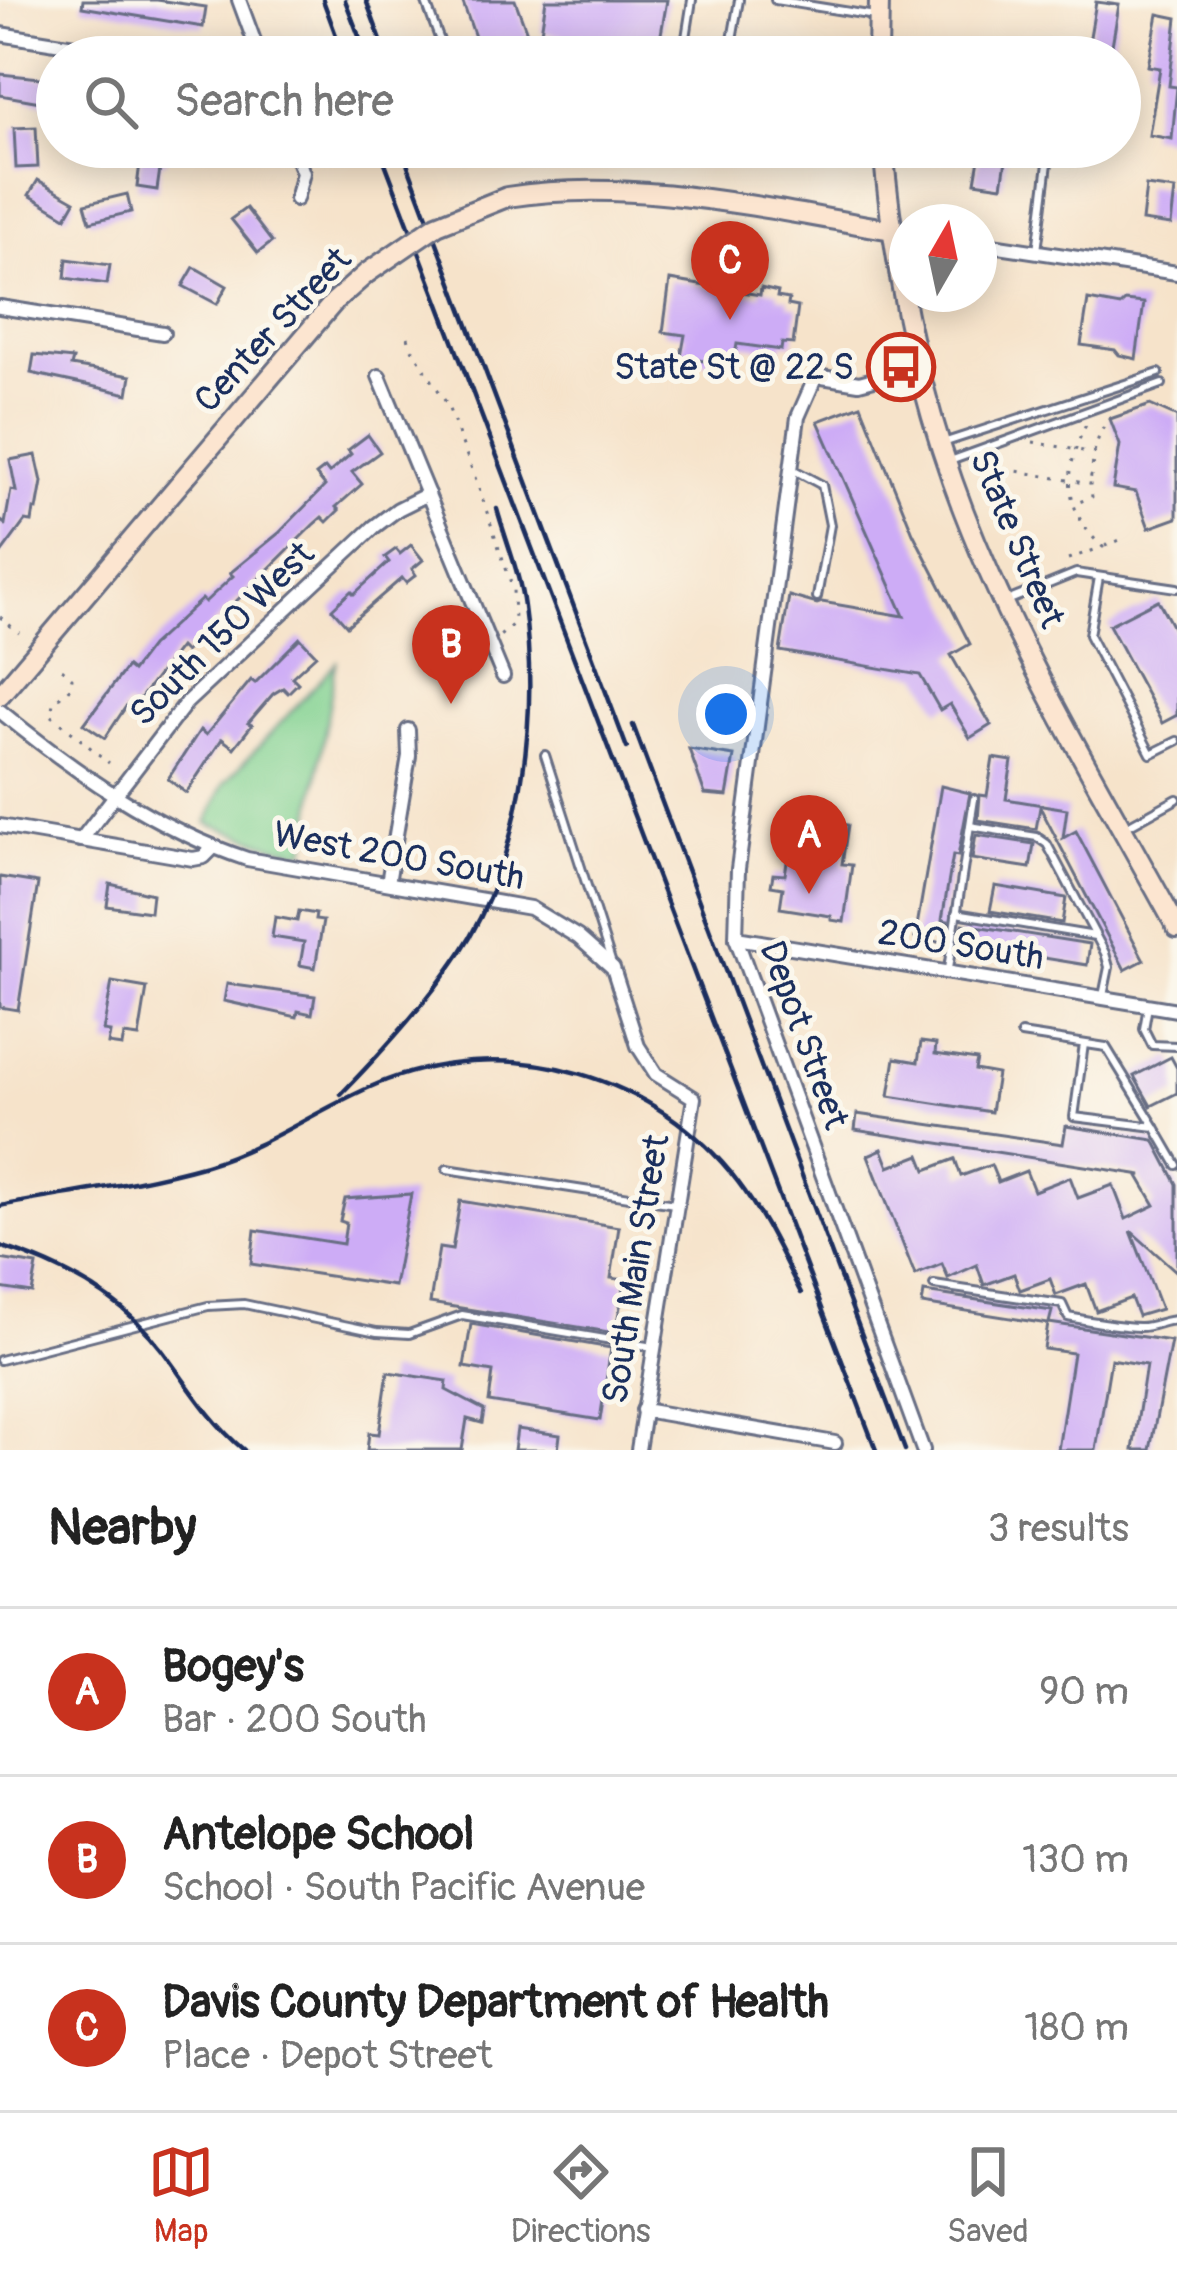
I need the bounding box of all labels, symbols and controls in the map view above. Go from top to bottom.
search box [36,36,1141,168]
icon: search [78,69,144,135]
text: Search here [174,74,394,130]
north arrow [889,204,997,312]
pin: C [691,221,769,320]
street label: Center Street [185,238,361,422]
bus stop icon: State St @ 22 S [866,332,936,402]
place label: State St @ 22 S [614,345,854,390]
street label: State Street [959,443,1075,635]
street label: South 150 West [120,532,324,736]
pin: B [412,605,490,704]
your location [696,684,756,744]
pin: A [770,795,848,894]
street label: West 200 South [270,812,528,900]
street label: 200 South [875,910,1047,980]
street label: Depot Street [749,935,859,1136]
street label: South Main Street [592,1131,680,1407]
text: Nearby [48,1496,196,1560]
text: 3 results [988,1504,1129,1553]
text: Bogey's [162,1639,304,1695]
text: A [74,1667,100,1716]
text: 90 m [1039,1667,1129,1716]
text: Bar · 200 South [162,1695,427,1744]
text: Antelope School [162,1807,474,1863]
text: B [76,1835,98,1884]
text: 130 m [1022,1835,1129,1884]
text: School · South Pacific Avenue [162,1863,645,1912]
text: Davis County Department of Health [162,1975,829,2031]
text: C [75,2003,99,2052]
text: 180 m [1024,2003,1129,2052]
text: Place · Depot Street [162,2031,493,2080]
tab: Map [148,2139,214,2252]
tab: Directions [511,2139,651,2252]
tab: Saved [947,2139,1029,2252]

